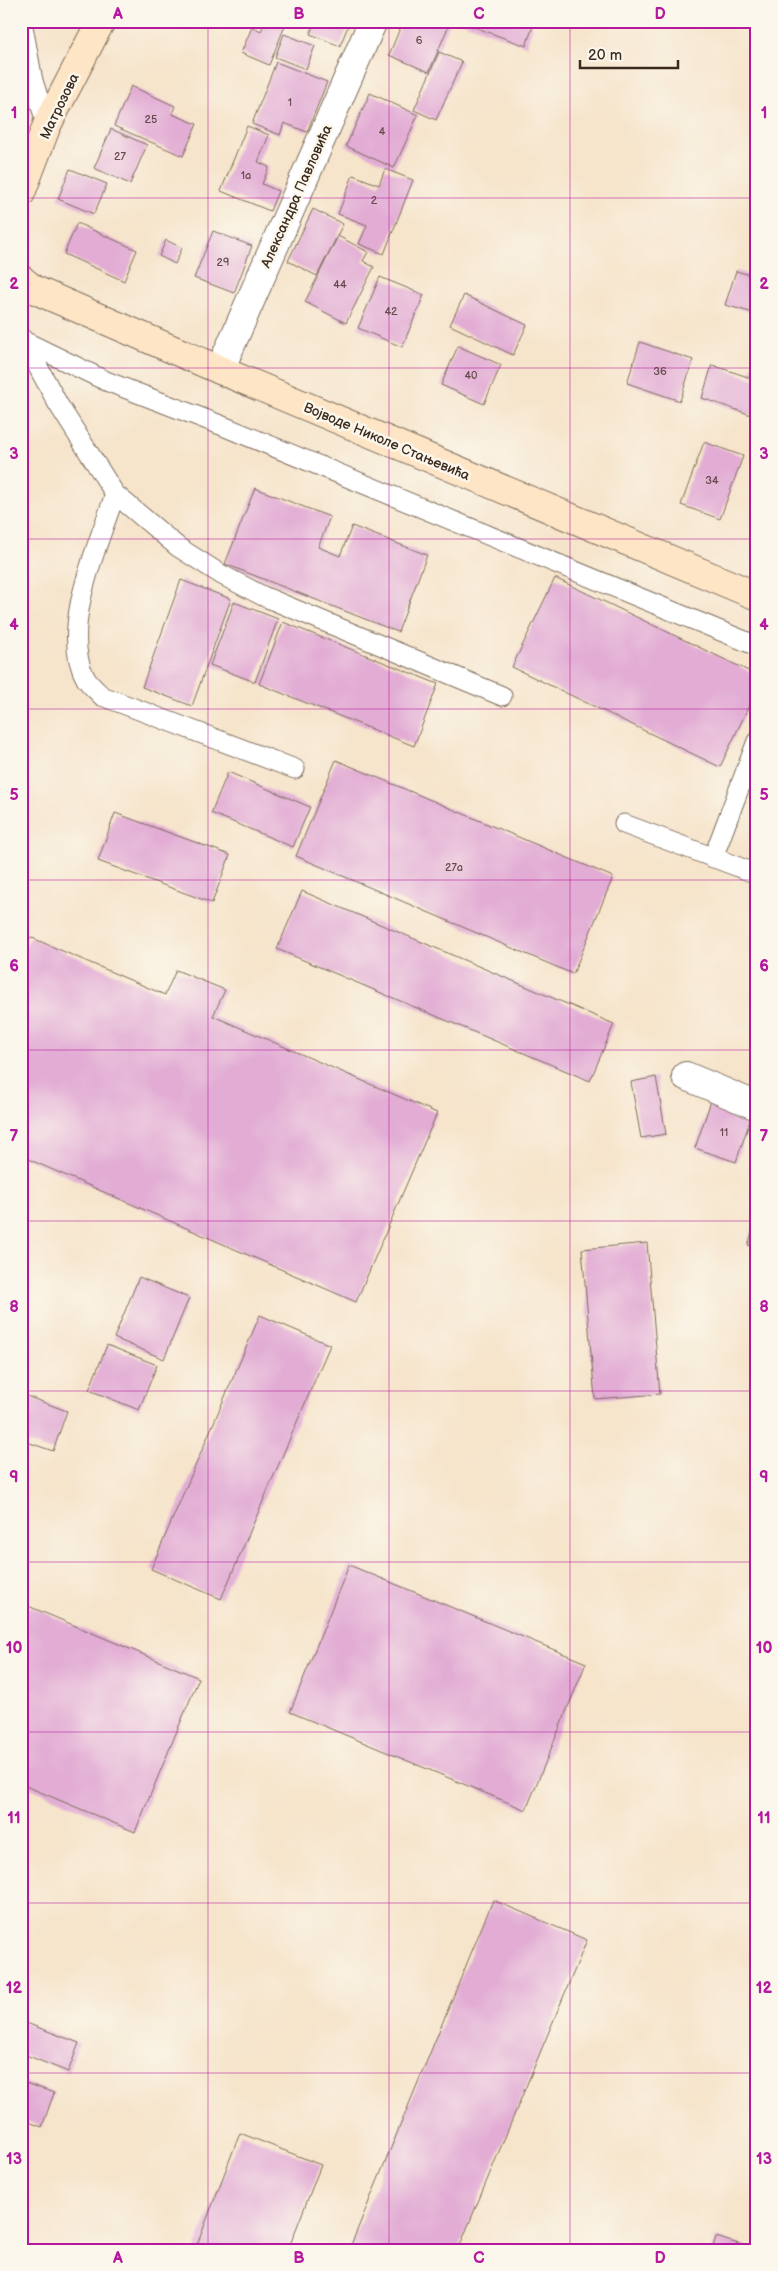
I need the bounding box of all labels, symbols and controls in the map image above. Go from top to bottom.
text: A [112,5,123,24]
text: B [293,5,305,24]
text: C [473,5,485,24]
text: D [654,5,666,24]
house number: 6 [416,34,423,47]
scale bar [580,38,678,70]
text: 20 m [588,46,622,65]
street label: Матрозова [36,70,83,142]
house number: 1 [288,96,292,109]
text: 1 [11,104,17,123]
text: 1 [761,104,767,123]
house number: 25 [145,113,157,126]
street label: Александра Павловића [257,121,336,271]
house number: 4 [379,125,386,138]
house number: 27 [114,150,127,163]
house number: 1a [241,169,251,182]
house number: 2 [371,194,378,207]
house number: 29 [217,256,229,269]
text: 2 [9,275,19,294]
text: 2 [759,275,769,294]
house number: 44 [333,278,347,291]
house number: 42 [384,305,398,318]
house number: 36 [653,365,667,378]
house number: 40 [464,369,478,382]
street label: Војводе Николе Стањевића [301,399,473,485]
text: 3 [9,445,19,464]
text: 3 [759,445,769,464]
house number: 34 [705,474,719,487]
text: 4 [9,616,19,635]
text: 4 [759,616,769,635]
text: 5 [9,786,19,805]
text: 5 [759,786,769,805]
house number: 27a [445,861,463,874]
text: 6 [9,957,19,976]
text: 6 [759,957,769,976]
house number: 11 [720,1126,728,1139]
text: 7 [10,1127,19,1146]
text: 7 [760,1127,769,1146]
text: 8 [9,1298,19,1317]
text: 8 [759,1298,769,1317]
text: 9 [9,1468,19,1487]
text: 9 [759,1468,769,1487]
text: 10 [6,1639,22,1658]
text: 10 [756,1639,772,1658]
text: 11 [7,1809,21,1828]
text: 11 [757,1809,771,1828]
text: 12 [6,1979,23,1998]
text: 12 [756,1979,773,1998]
text: 13 [6,2150,22,2169]
text: 13 [756,2150,772,2169]
text: A [112,2249,123,2268]
text: B [293,2249,305,2268]
text: C [473,2249,485,2268]
text: D [654,2249,666,2268]

